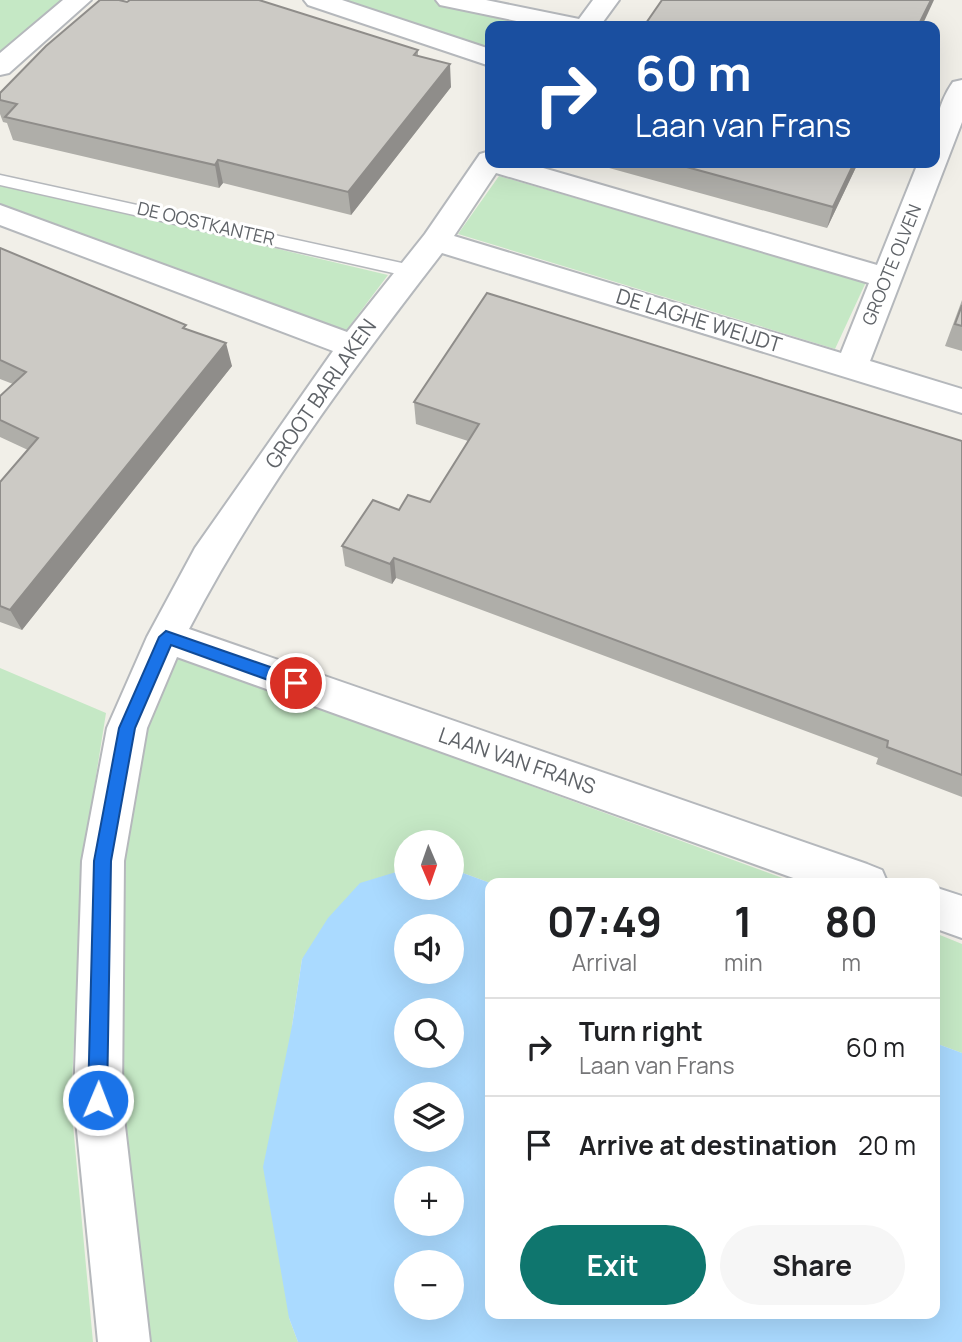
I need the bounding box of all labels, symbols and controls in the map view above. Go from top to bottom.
text: 60 m [635,39,752,106]
icon: right [520,49,611,140]
text: Laan van Frans [635,103,851,147]
street label: DE OOSTKANTER [135,196,277,251]
street label: GROOTE OLVEN [856,201,926,329]
street label: DE LAGHE WEIJDT [613,282,786,359]
street label: GROOT BARLAKEN [258,313,382,474]
pin [266,653,326,713]
icon: arrive [277,664,315,702]
street label: LAAN VAN FRANS [435,720,600,800]
north arrow [394,830,464,900]
map controls [394,830,464,1320]
text: 07:49 [547,892,662,950]
text: 1 [734,892,753,950]
text: 80 [825,892,878,950]
button: sound [394,914,464,984]
text: Arrival [572,946,637,978]
text: min [724,946,763,978]
text: m [842,946,861,978]
button: search [394,998,464,1068]
text: Turn right [579,1013,703,1049]
icon: right [520,1028,558,1066]
text: 60 m [846,1029,905,1065]
text: Laan van Frans [579,1049,735,1081]
position arrow [61,1063,135,1137]
button: layers [394,1082,464,1152]
icon: arrive [520,1126,558,1164]
text: Arrive at destination [579,1127,837,1163]
text: 20 m [858,1127,916,1163]
button: + [394,1166,464,1236]
button: Exit [520,1225,706,1305]
button: Share [720,1225,905,1305]
button: − [394,1250,464,1320]

